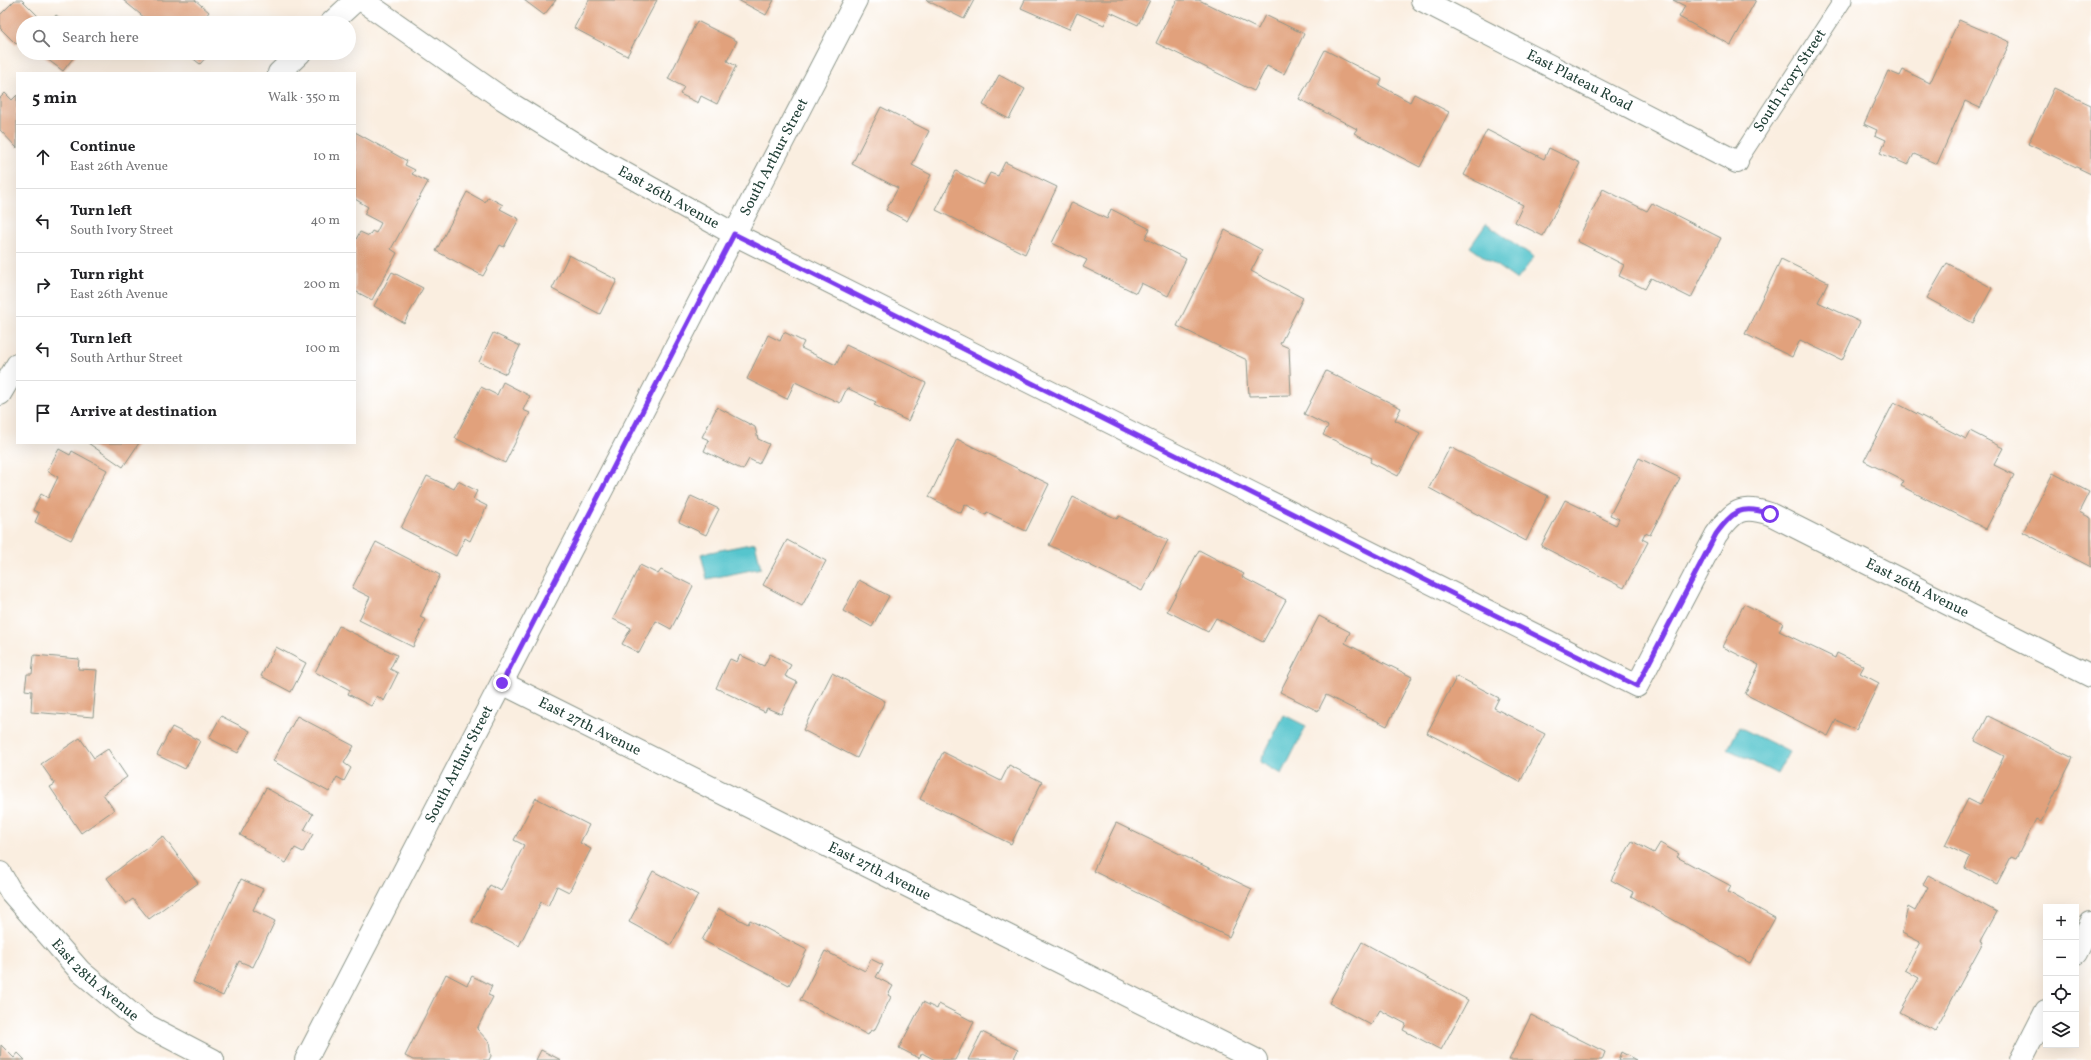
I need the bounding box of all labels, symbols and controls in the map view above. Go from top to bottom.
search box [16,16,356,60]
street label: South Ivory Street [1749,25,1832,137]
icon: search [30,27,52,49]
text: Search here [62,28,139,49]
street label: East Plateau Road [1523,45,1636,117]
text: 5 min [32,87,77,110]
text: Walk · 350 m [268,89,340,107]
street label: South Arthur Street [735,95,814,220]
text: Continue [70,137,135,158]
icon: ahead [32,146,54,168]
text: 10 m [313,148,340,166]
text: East 26th Avenue [70,158,168,176]
street label: East 26th Avenue [614,161,723,234]
text: Turn left [70,201,132,222]
icon: left [32,210,54,232]
text: 40 m [311,212,340,230]
text: South Ivory Street [70,222,173,240]
text: Turn right [70,265,144,286]
icon: right [32,274,54,296]
text: 200 m [303,276,340,294]
text: East 26th Avenue [70,286,168,304]
text: Turn left [70,329,132,350]
icon: left [32,338,54,360]
text: 100 m [305,340,340,358]
text: South Arthur Street [70,350,183,368]
icon: arrive [32,402,54,424]
text: Arrive at destination [70,402,217,423]
route start [1761,505,1779,523]
street label: East 26th Avenue [1862,553,1972,623]
route end [493,674,511,692]
street label: East 27th Avenue [535,692,645,761]
street label: South Arthur Street [420,702,499,827]
street label: East 27th Avenue [824,837,934,906]
map controls [2043,904,2079,1048]
button: + [2043,904,2079,940]
street label: East 28th Avenue [46,934,143,1026]
button: − [2043,940,2079,976]
button: locate [2043,976,2079,1012]
button: layers [2043,1012,2079,1048]

